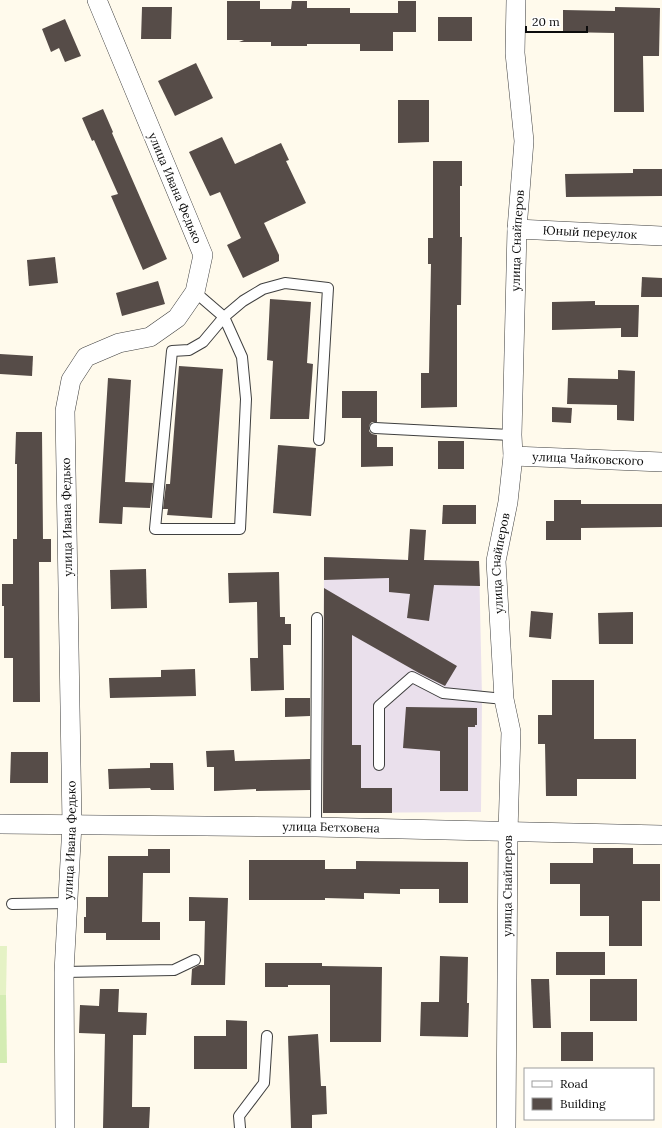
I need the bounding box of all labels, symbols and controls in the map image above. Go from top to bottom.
scale bar [526,8,587,34]
text: 20 m [532,14,560,29]
street label: улица Ивана Федько [145,130,206,246]
street label: улица Снайперов [507,189,527,292]
street label: Юный переулок [542,222,638,242]
street label: улица Чайковского [532,449,644,468]
street label: улица Ивана Федько [58,457,75,577]
street label: улица Снайперов [488,512,513,614]
street label: улица Ивана Федько [60,780,79,900]
street label: улица Бетховена [282,819,380,835]
street label: улица Снайперов [499,835,515,937]
legend [524,1068,654,1120]
text: Road [560,1076,588,1091]
text: Building [560,1096,606,1111]

